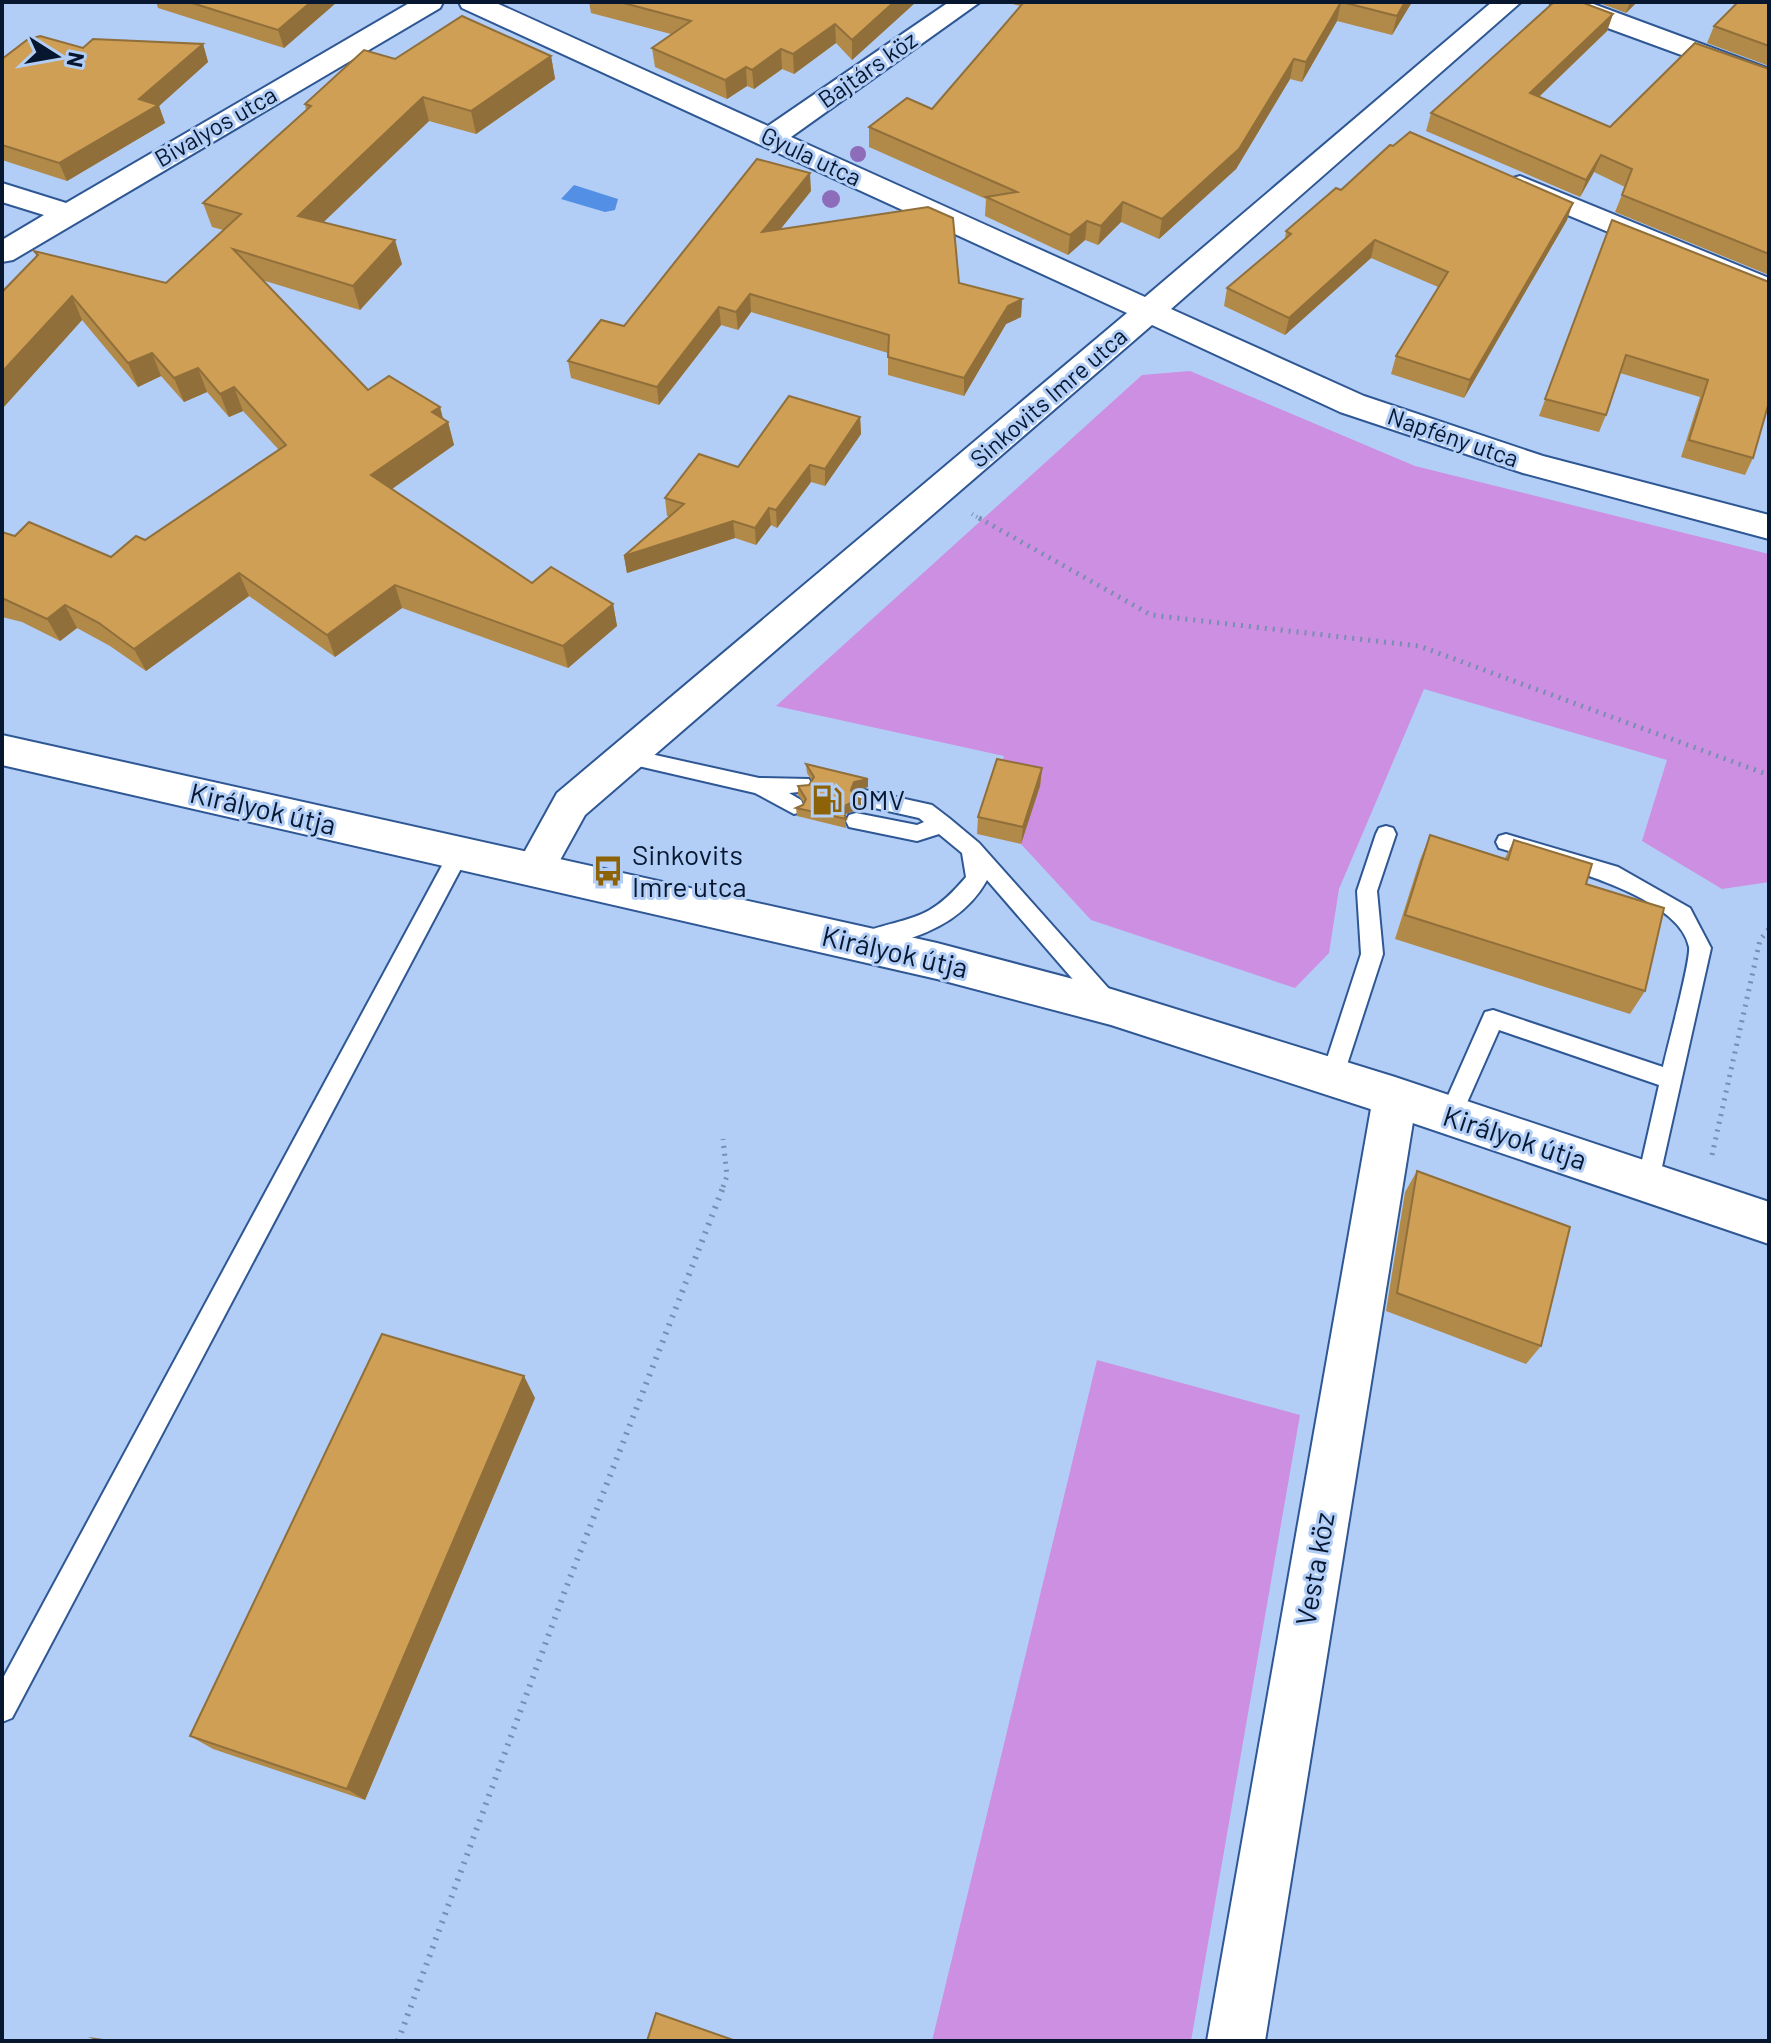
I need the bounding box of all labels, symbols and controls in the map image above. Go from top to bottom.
north arrow [16,16,96,96]
street label: Bajtárs köz [812,24,922,113]
text: N [62,50,91,70]
street label: Bivalyos utca [149,79,281,172]
street label: Gyula utca [757,120,866,191]
street label: Sinkovits Imre utca [964,321,1132,473]
street label: Napfény utca [1384,401,1523,473]
street label: Királyok útja [187,775,340,841]
place label: OMV [851,782,905,816]
fuel station icon: OMV [810,783,844,817]
place label: Sinkovits Imre utca [632,837,747,903]
bus stop icon: Sinkovits Imre utca [591,854,625,888]
street label: Királyok útja [819,918,972,984]
street label: Királyok útja [1439,1098,1591,1176]
street label: Vesta köz [1287,1510,1341,1628]

